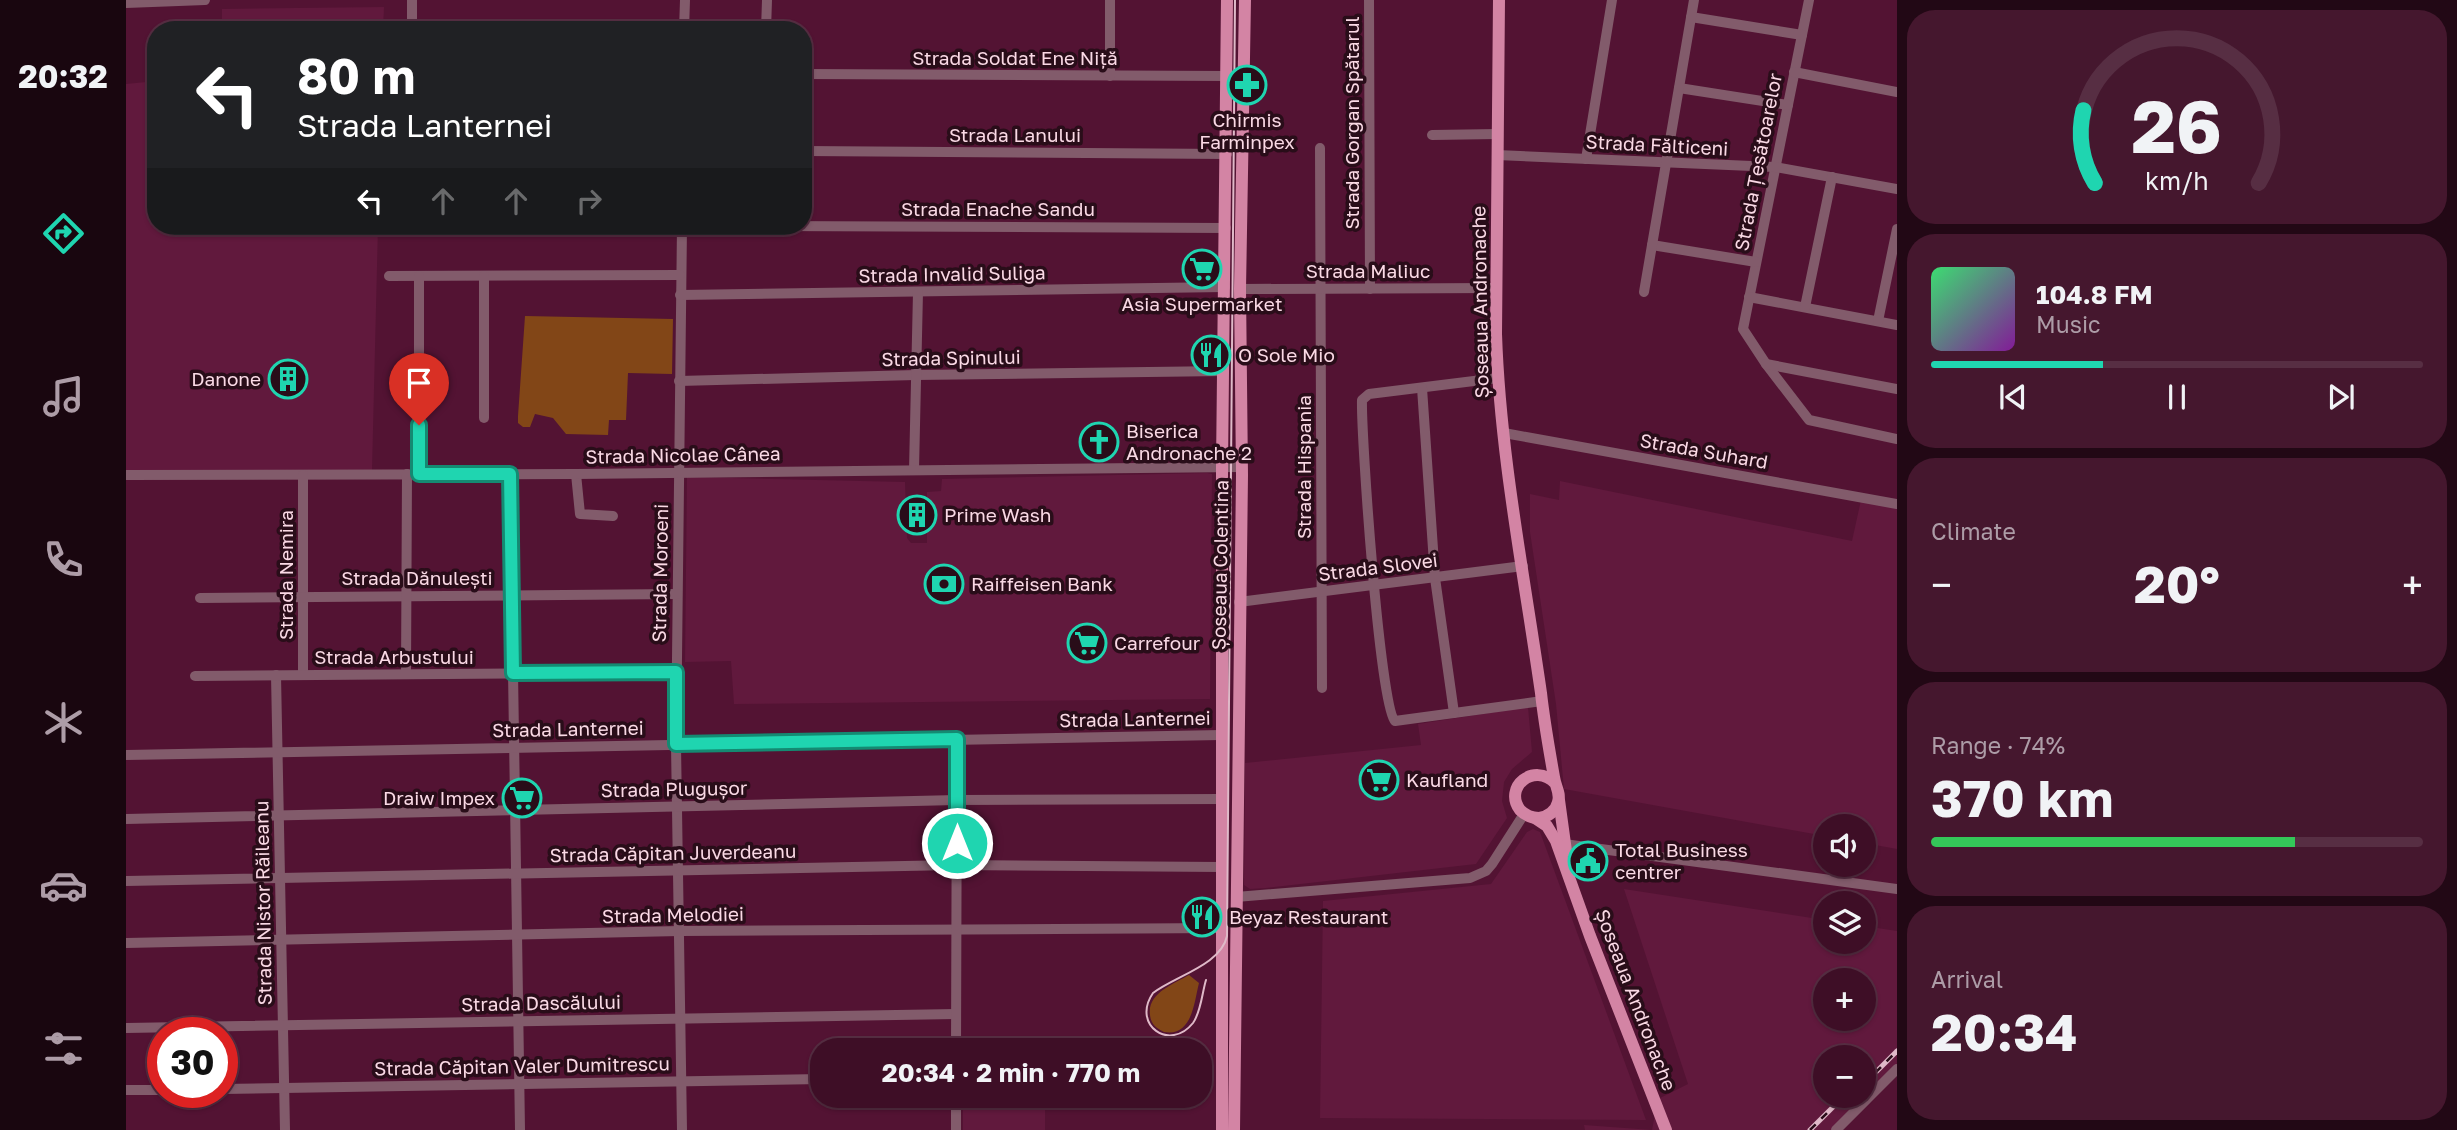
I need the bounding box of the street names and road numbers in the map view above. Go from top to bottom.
street label: Strada Gorgan Spătarul [1340,16,1363,230]
street label: Strada Soldat Ene Niță [912,46,1118,69]
street label: Strada Țesătoarelor [1729,70,1787,253]
street label: Strada Lanului [949,123,1081,146]
street label: Strada Fălticeni [1585,129,1729,160]
street label: Strada Enache Sandu [901,197,1095,220]
street label: Șoseaua Andronache [1466,206,1493,398]
street label: Strada Maliuc [1306,259,1430,282]
street label: Strada Invalid Suliga [858,260,1046,287]
street label: Strada Spinului [881,345,1021,370]
street label: Strada Hispania [1292,395,1315,539]
street label: Strada Suhard [1638,428,1770,473]
street label: Strada Nicolae Cânea [585,441,781,468]
street label: Șoseaua Colentina [1207,480,1232,650]
street label: Strada Moroeni [647,503,672,643]
street label: Strada Nemira [274,510,297,640]
street label: Strada Slovei [1317,548,1439,585]
street label: Strada Dănulești [341,566,493,589]
street label: Strada Arbustului [314,645,474,668]
street label: Strada Lanternei [1059,706,1211,731]
street label: Strada Lanternei [492,716,644,741]
street label: Strada Plugușor [601,776,748,801]
street label: Strada Nistor Răileanu [249,800,276,1006]
street label: Strada Căpitan Juverdeanu [549,839,797,866]
street label: Strada Melodiei [602,902,744,927]
street label: Șoseaua Andronache [1591,906,1682,1094]
street label: Strada Dascălului [461,990,621,1015]
street label: Strada Căpitan Valer Dumitrescu [374,1051,670,1080]

